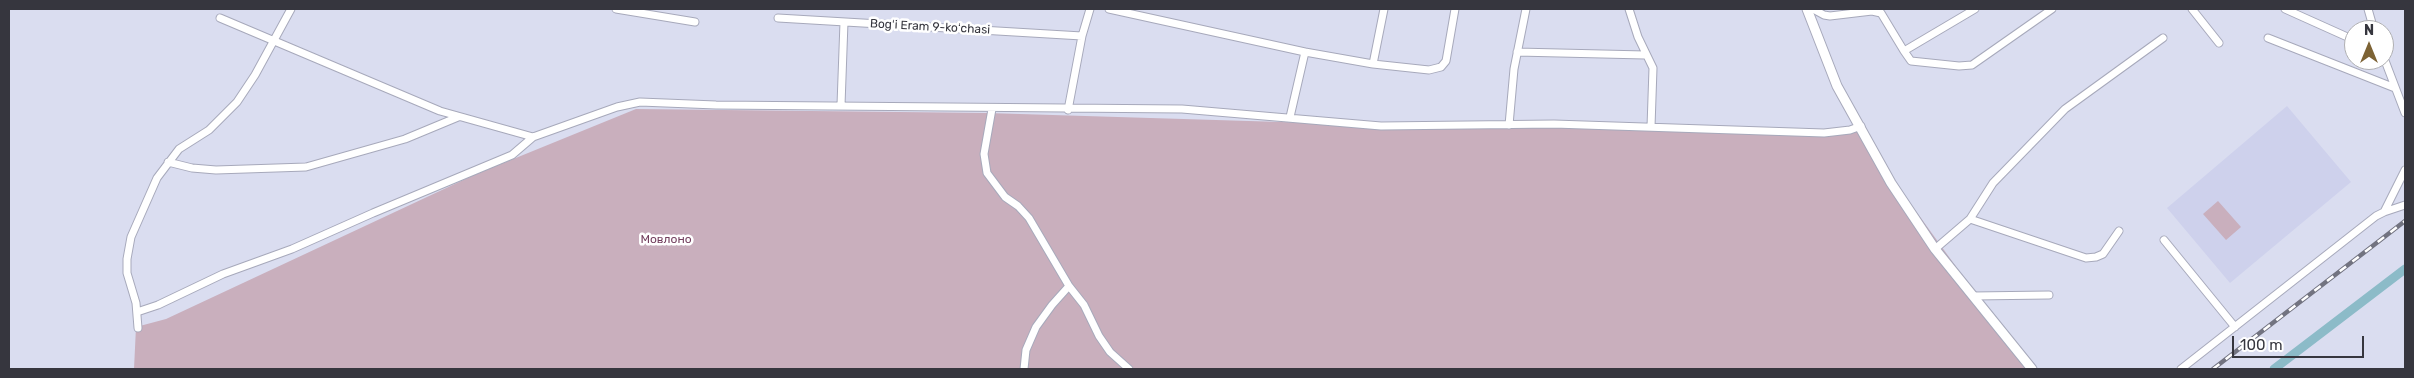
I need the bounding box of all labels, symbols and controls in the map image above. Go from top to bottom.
street label: Bogʻi Eram 9-koʻchasi [870,17,990,37]
north arrow [2344,20,2394,70]
text: N [2364,22,2374,39]
park label: Мовлоно [640,233,692,247]
scale bar [2234,326,2366,358]
text: 100 m [2240,336,2282,354]

